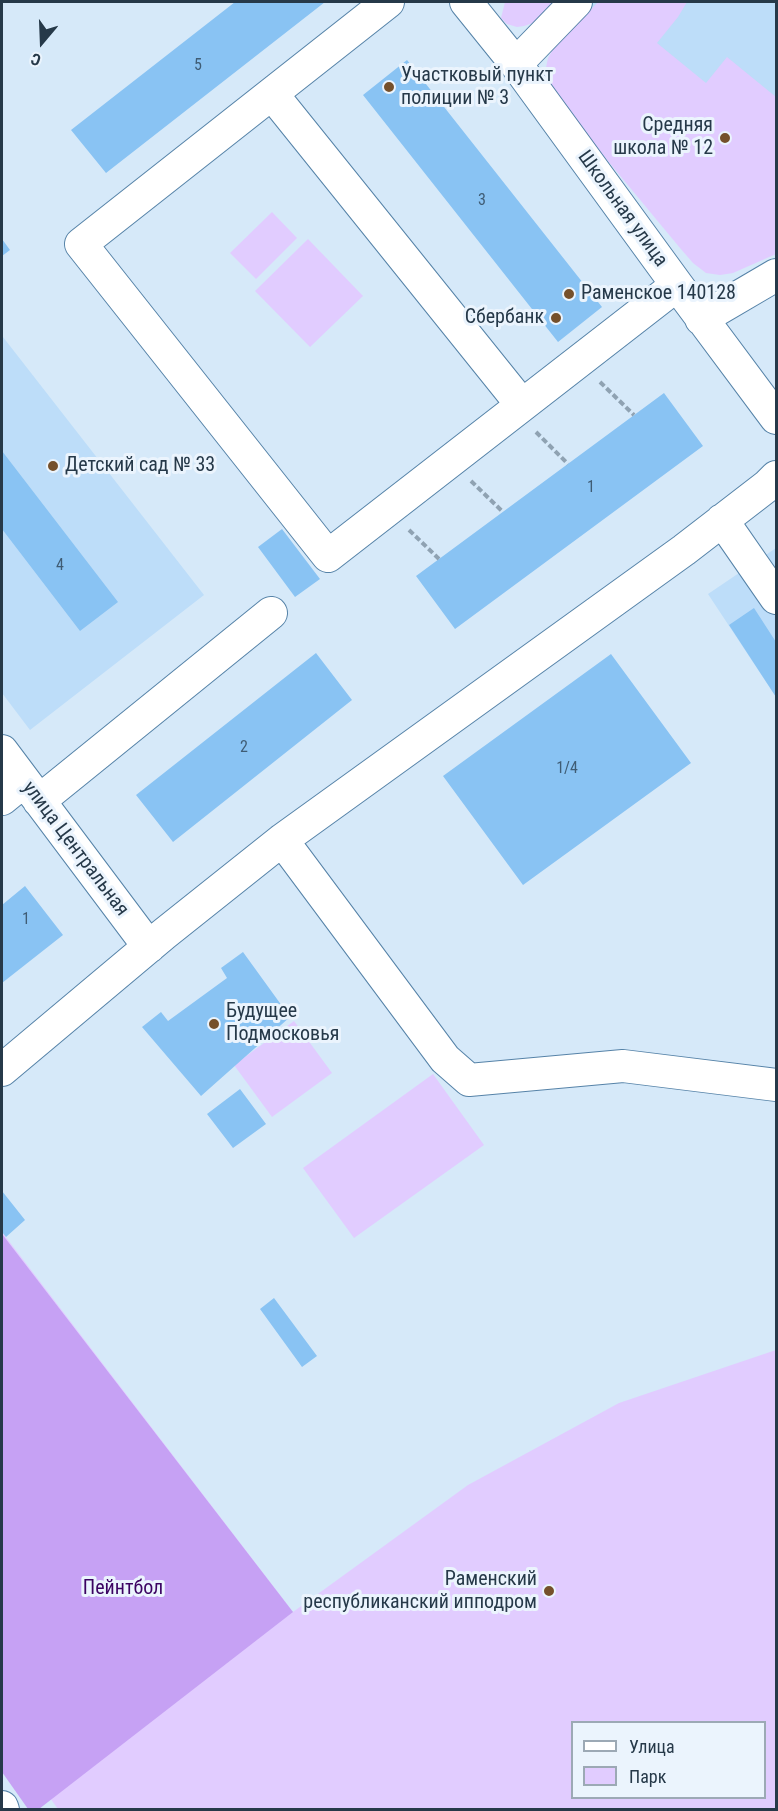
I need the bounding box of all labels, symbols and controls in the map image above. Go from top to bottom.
north arrow [12,12,72,72]
text: С [29,49,43,70]
house number: 5 [194,56,202,76]
place label: Участковый пункт полиции № 3 [401,64,553,111]
marker: Участковый пункт полиции № 3 [382,80,396,94]
place label: Средняя школа № 12 [613,114,713,161]
marker: Средняя школа № 12 [718,131,732,145]
street label: Школьная улица [572,146,672,272]
house number: 3 [478,191,486,211]
place label: Раменское 140128 [581,282,736,306]
marker: Раменское 140128 [562,287,576,301]
place label: Сбербанк [465,306,544,330]
marker: Сбербанк [549,311,563,325]
place label: Детский сад № 33 [65,454,215,478]
marker: Детский сад № 33 [46,459,60,473]
house number: 1 [587,478,595,498]
house number: 4 [56,556,64,576]
house number: 2 [240,738,248,758]
house number: 1/4 [556,759,578,779]
street label: улица Центральная [17,777,133,921]
house number: 1 [22,910,30,930]
place label: Будущее Подмосковья [226,1000,339,1047]
marker: Будущее Подмосковья [207,1017,221,1031]
place label: Раменский республиканский ипподром [303,1568,537,1615]
park label: Пейнтбол [83,1577,163,1601]
marker: Раменский республиканский ипподром [542,1584,556,1598]
legend [571,1721,766,1799]
text: Улица [629,1736,675,1757]
text: Парк [629,1766,666,1787]

